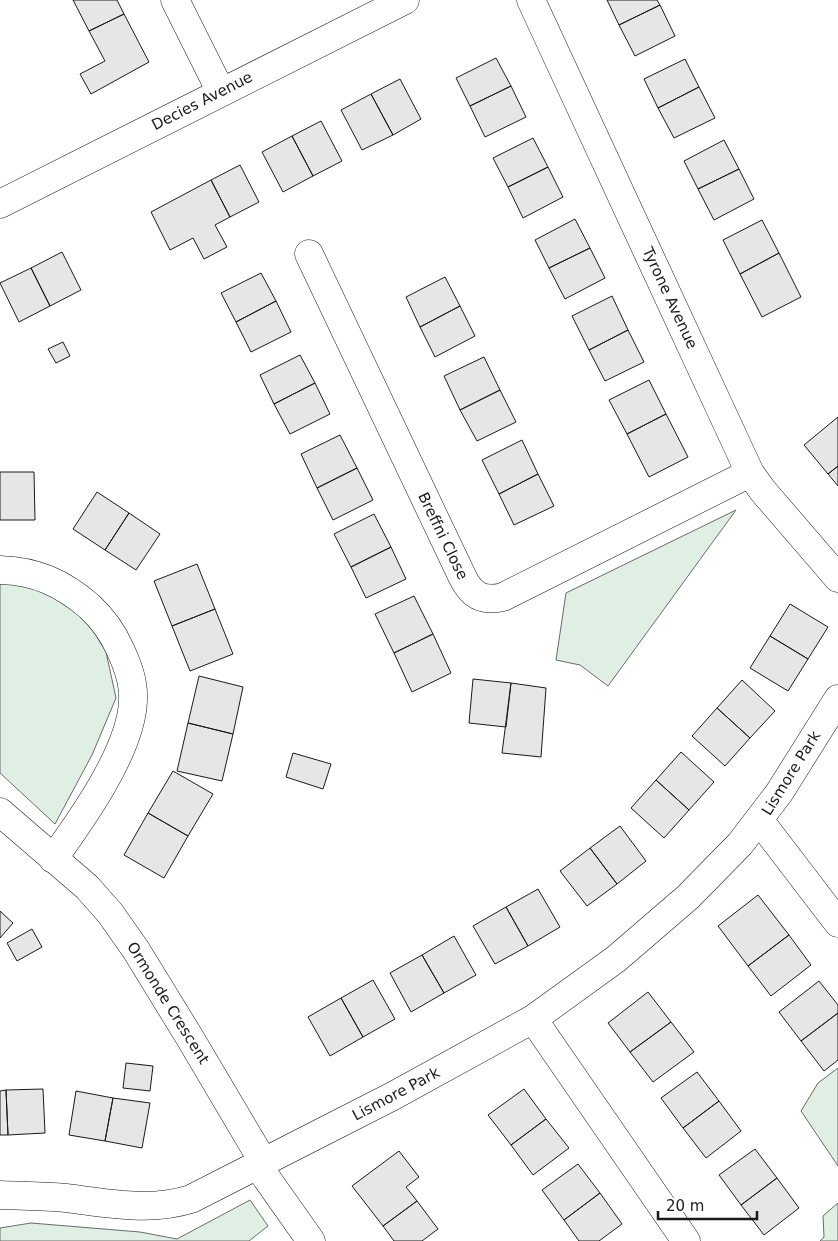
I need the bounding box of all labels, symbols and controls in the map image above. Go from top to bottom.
street label: Decies Avenue [149,68,255,134]
street label: Tyrone Avenue [638,243,701,352]
street label: Breffni Close [414,489,472,583]
street label: Lismore Park [758,727,824,819]
street label: Ormonde Crescent [123,939,213,1068]
street label: Lismore Park [349,1063,443,1125]
scale bar [658,1188,757,1220]
text: 20 m [666,1197,704,1215]

